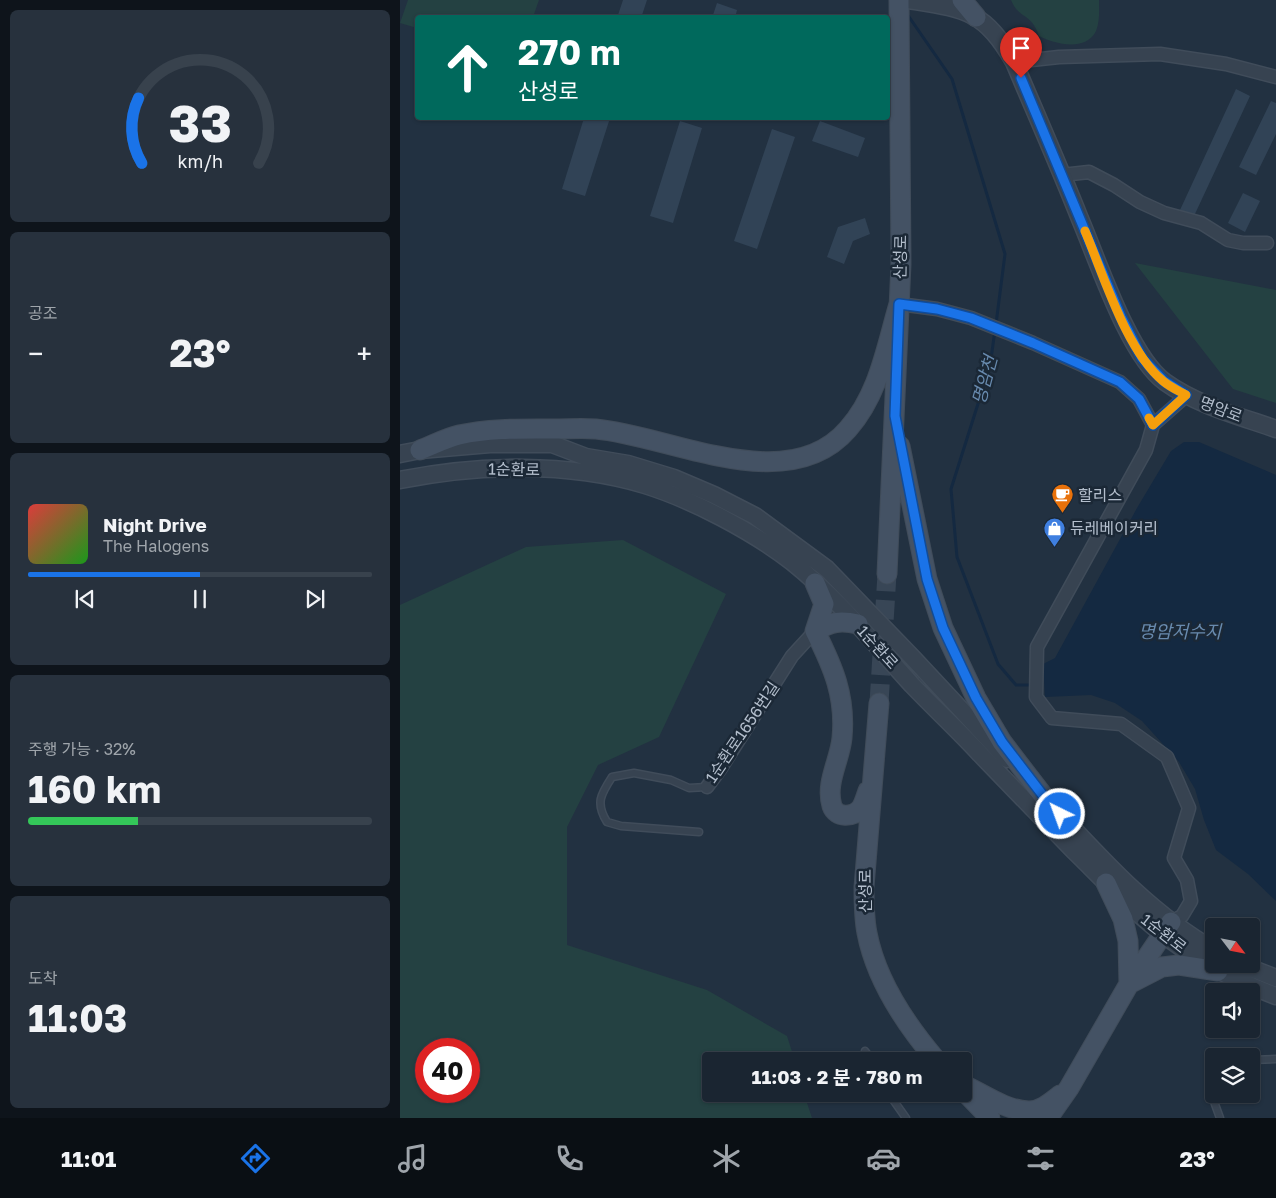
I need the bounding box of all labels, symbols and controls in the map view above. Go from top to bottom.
pin [1000,27,1042,78]
text: 270 m [518,31,621,73]
icon: arrive [1007,34,1035,62]
icon: ahead [435,35,500,100]
text: 산성로 [518,77,579,104]
text: 33 [168,91,232,153]
text: km/h [177,150,223,172]
street label: 산성로 [890,234,910,279]
text: 공조 [28,303,57,323]
text: 23° [169,330,231,375]
text: − [28,337,43,370]
text: + [357,337,372,370]
water label: 명암천 [967,351,1002,407]
street label: 명암로 [1197,392,1245,426]
street label: 1순환로 [488,459,540,479]
cafe icon: 할리스 [1050,483,1074,514]
place label: 할리스 [1078,485,1122,505]
text: Night Drive [103,513,207,536]
shop icon: 듀레베이커리 [1042,516,1066,547]
place label: 듀레베이커리 [1070,518,1158,538]
text: The Halogens [103,536,209,556]
icon: previous [71,585,99,613]
icon: pause [186,585,214,613]
icon: next [301,585,329,613]
water label: 명암저수지 [1139,620,1223,642]
street label: 1순환로 [853,621,903,673]
street label: 1순환로1656번길 [701,678,783,786]
text: 주행 가능 · 32% [28,739,136,759]
text: 160 km [28,766,161,811]
position arrow [1033,787,1085,839]
street label: 산성로 [855,869,875,913]
street label: 1순환로 [1137,909,1191,957]
north arrow [1205,918,1260,972]
map controls [1205,918,1260,1103]
text: 도착 [28,968,57,988]
button: sound [1205,983,1260,1038]
text: 11:03 [28,995,127,1040]
speed limit sign: 40 [415,1038,480,1103]
button: layers [1205,1048,1260,1103]
text: 11:03 · 2 분 · 780 m [752,1065,922,1088]
icon: directions [238,1141,273,1176]
icon: music [395,1141,430,1176]
icon: phone [552,1141,587,1176]
icon: climate [709,1141,744,1176]
icon: car [866,1141,901,1176]
icon: filters [1023,1141,1058,1176]
text: 11:01 [61,1145,116,1172]
text: 23° [1180,1145,1215,1172]

